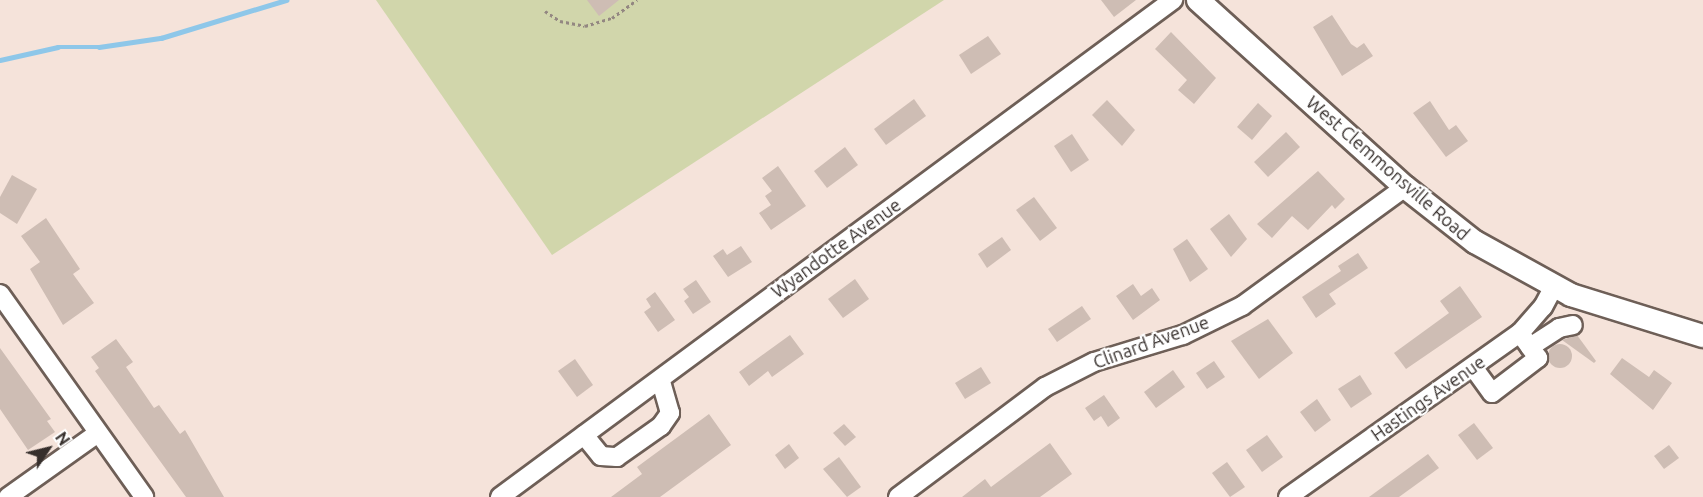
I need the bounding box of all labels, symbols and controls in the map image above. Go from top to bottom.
street label: West Clemmonsville Road [1302,91,1474,245]
street label: Wyandotte Avenue [767,194,905,302]
street label: Clinard Avenue [1090,311,1212,373]
street label: Hastings Avenue [1367,351,1489,445]
north arrow [18,419,78,479]
text: N [52,429,74,449]

